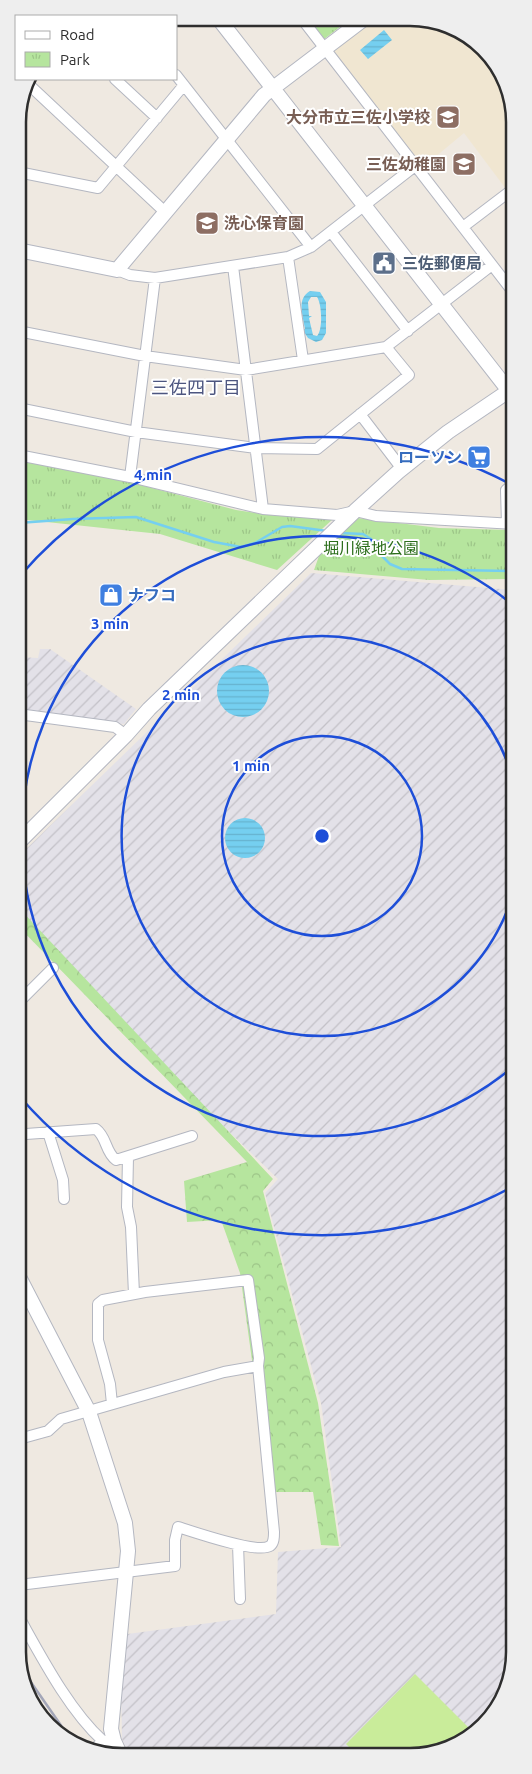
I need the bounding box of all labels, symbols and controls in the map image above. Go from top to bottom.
legend [15,15,178,80]
text: Road [60,26,95,43]
text: Park [60,51,90,68]
school or university icon: 大分市立三佐小学校 [435,104,461,130]
place label: 大分市立三佐小学校 [286,108,430,126]
school or university icon: 三佐幼稚園 [451,151,477,177]
place label: 三佐幼稚園 [366,155,446,173]
school or university icon: 洗心保育園 [194,210,220,236]
place label: 洗心保育園 [224,214,304,232]
public building icon: 三佐郵便局 [371,250,397,276]
place label: 三佐郵便局 [402,254,482,272]
district label: 三佐四丁目 [151,377,241,397]
supermarket icon: ローソン [466,444,492,470]
place label: ローソン [398,448,462,466]
text: 4 min [134,466,172,483]
park label: 堀川緑地公園 [323,539,419,557]
shop icon: ナフコ [98,582,124,608]
place label: ナフコ [128,586,176,604]
text: 3 min [91,615,129,632]
text: 2 min [162,686,200,703]
text: 1 min [232,757,270,774]
centre of rings [313,827,331,845]

